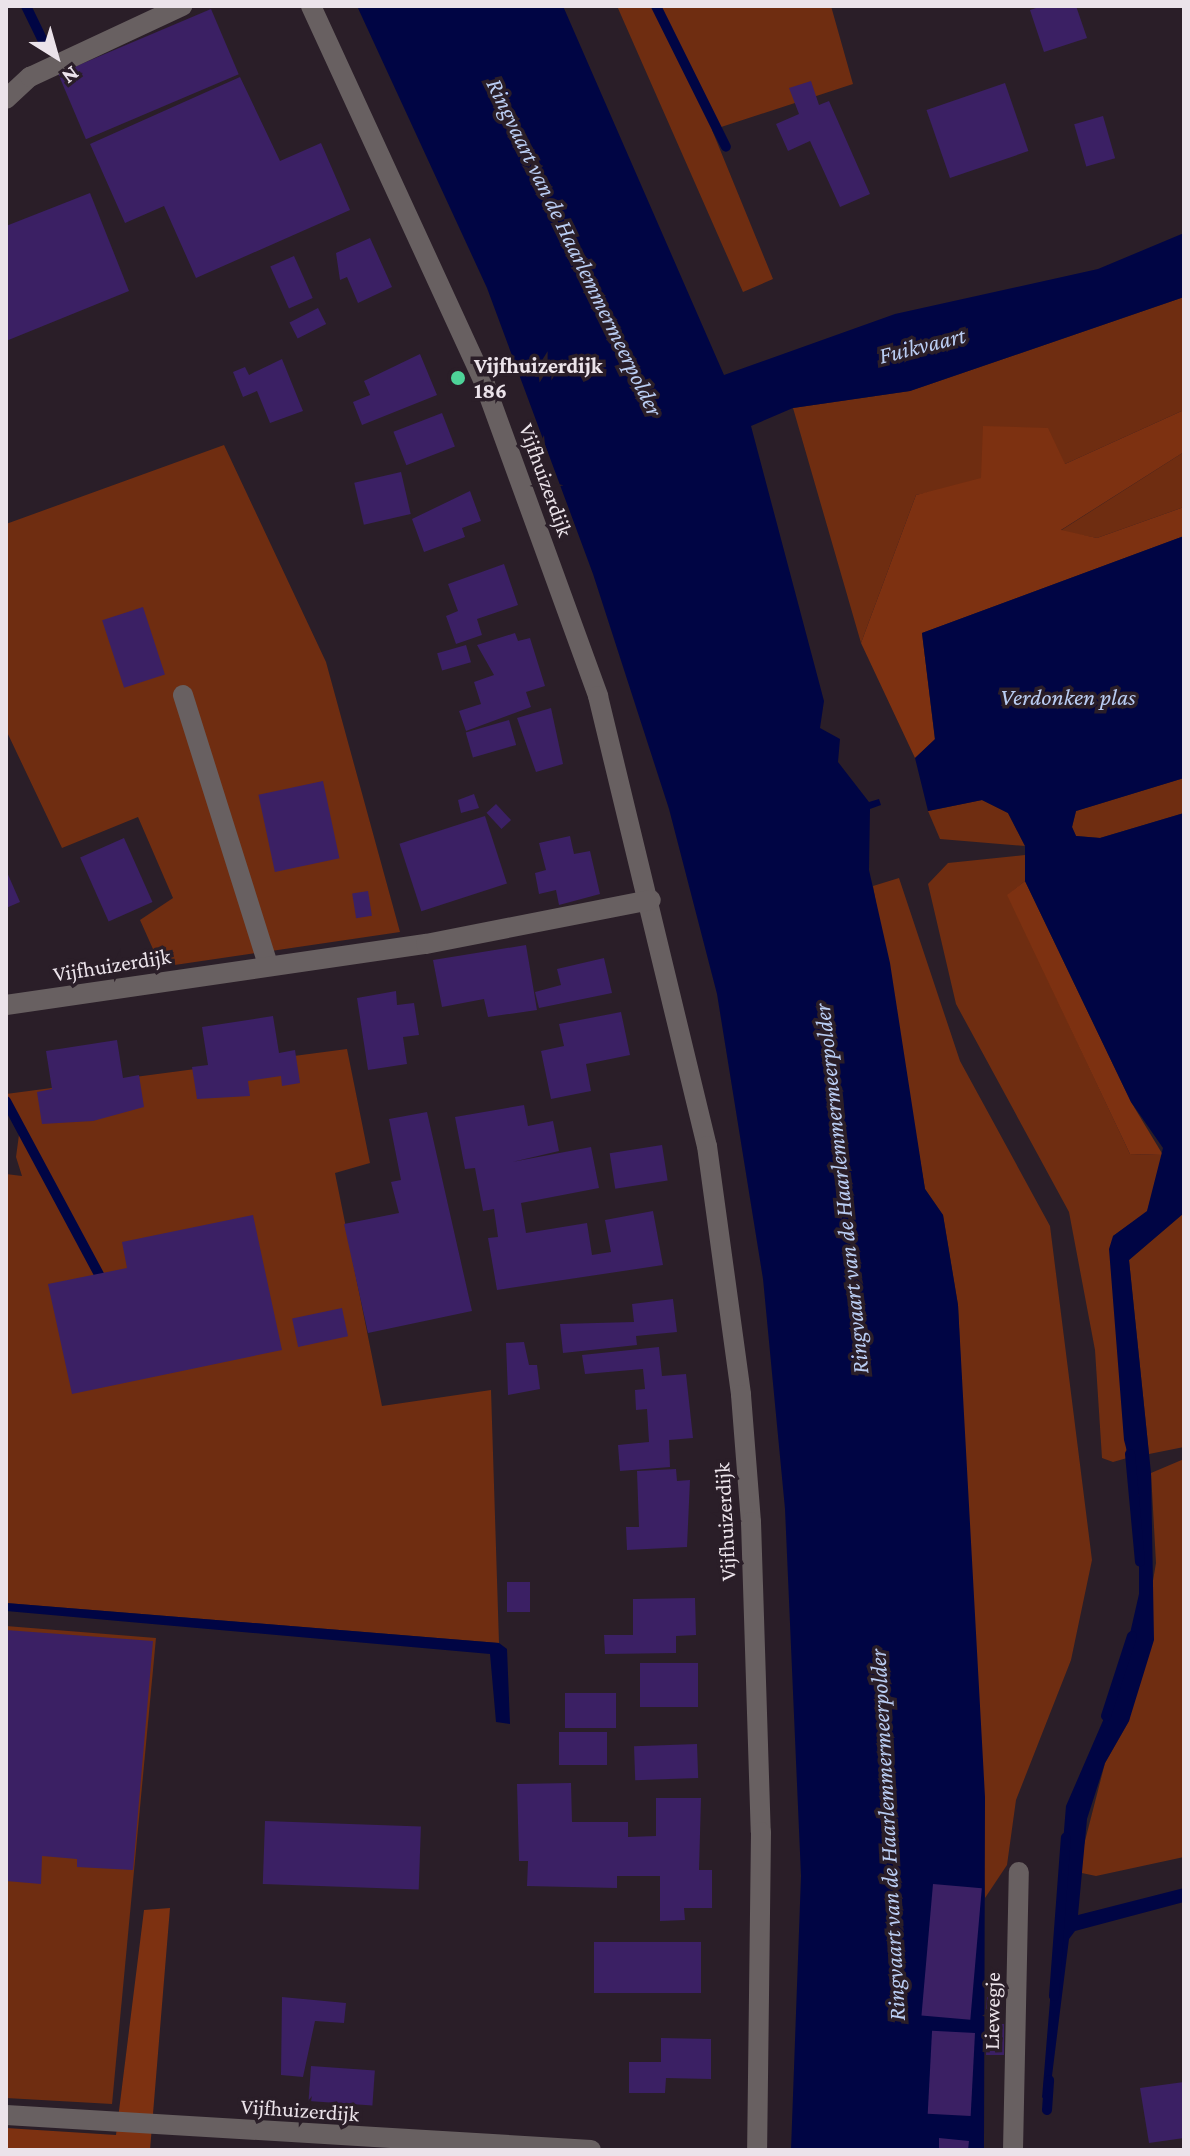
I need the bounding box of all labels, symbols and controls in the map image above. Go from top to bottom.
north arrow [16,16,96,96]
text: N [57,61,84,90]
water label: Ringvaart van de Haarlemmermeerpolder [480,73,670,421]
water label: Fuikvaart [876,320,968,370]
place label: Vijfhuizerdijk 186 [474,352,603,404]
marker: Vijfhuizerdijk 186 [449,369,467,387]
street label: Vijfhuizerdijk [513,420,579,540]
water label: Verdonken plas [1000,683,1136,711]
street label: Vijfhuizerdijk [51,943,173,987]
water label: Ringvaart van de Haarlemmermeerpolder [807,1002,875,1376]
street label: Vijfhuizerdijk [709,1462,741,1582]
water label: Ringvaart van de Haarlemmermeerpolder [863,1648,911,2022]
street label: Liewegje [978,1972,1006,2050]
street label: Vijfhuizerdijk [240,2093,360,2127]

